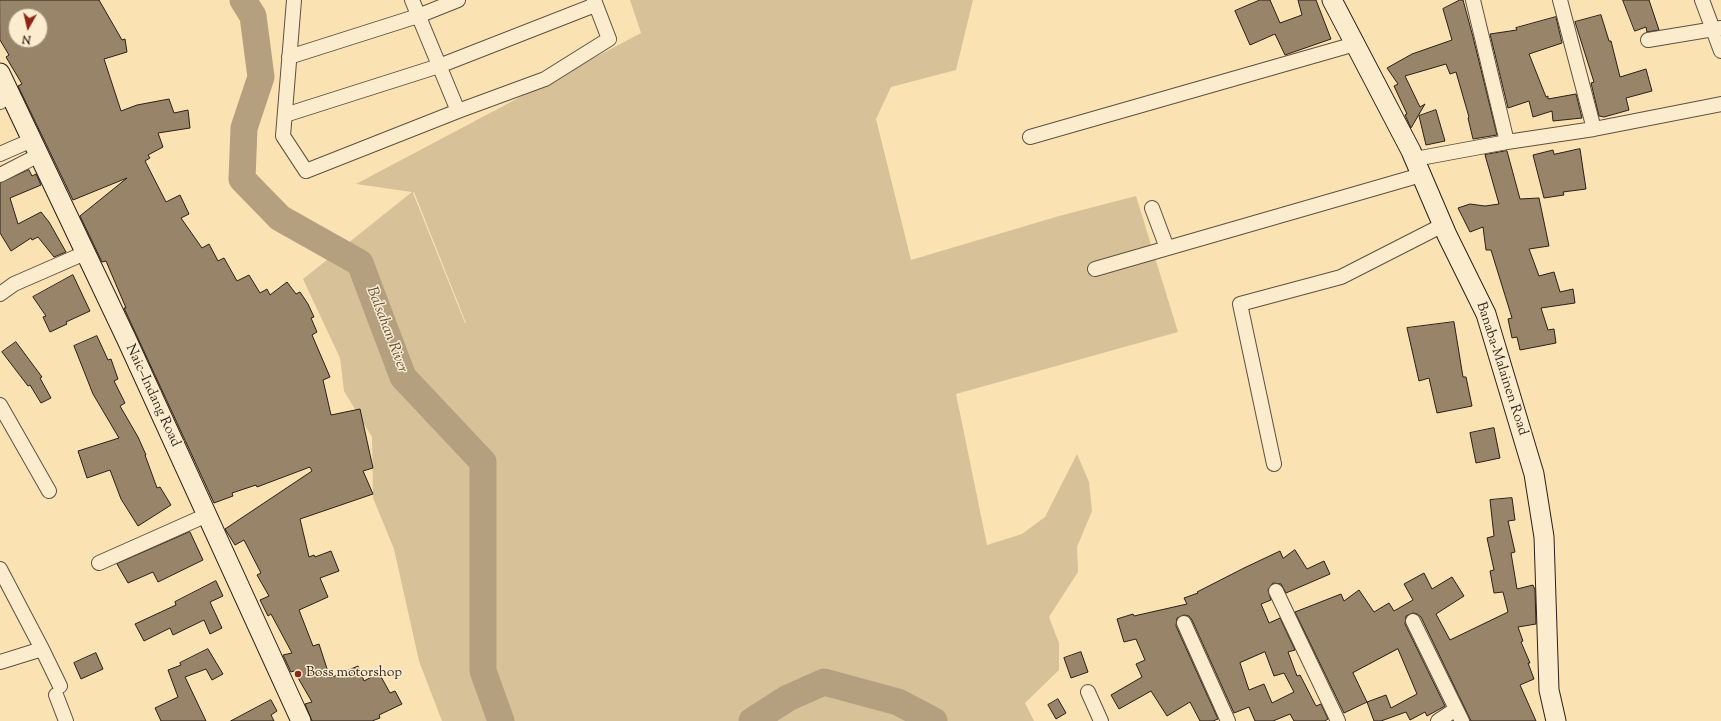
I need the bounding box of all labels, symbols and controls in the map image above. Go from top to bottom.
north arrow [8,8,48,48]
text: N [21,30,32,47]
water label: Balsahan River [361,285,411,375]
street label: Banaba-Malainen Road [1471,300,1531,438]
street label: Naic–Indang Road [121,342,183,450]
place label: Boss motorshop [306,666,402,682]
marker: Boss motorshop [293,669,303,679]

